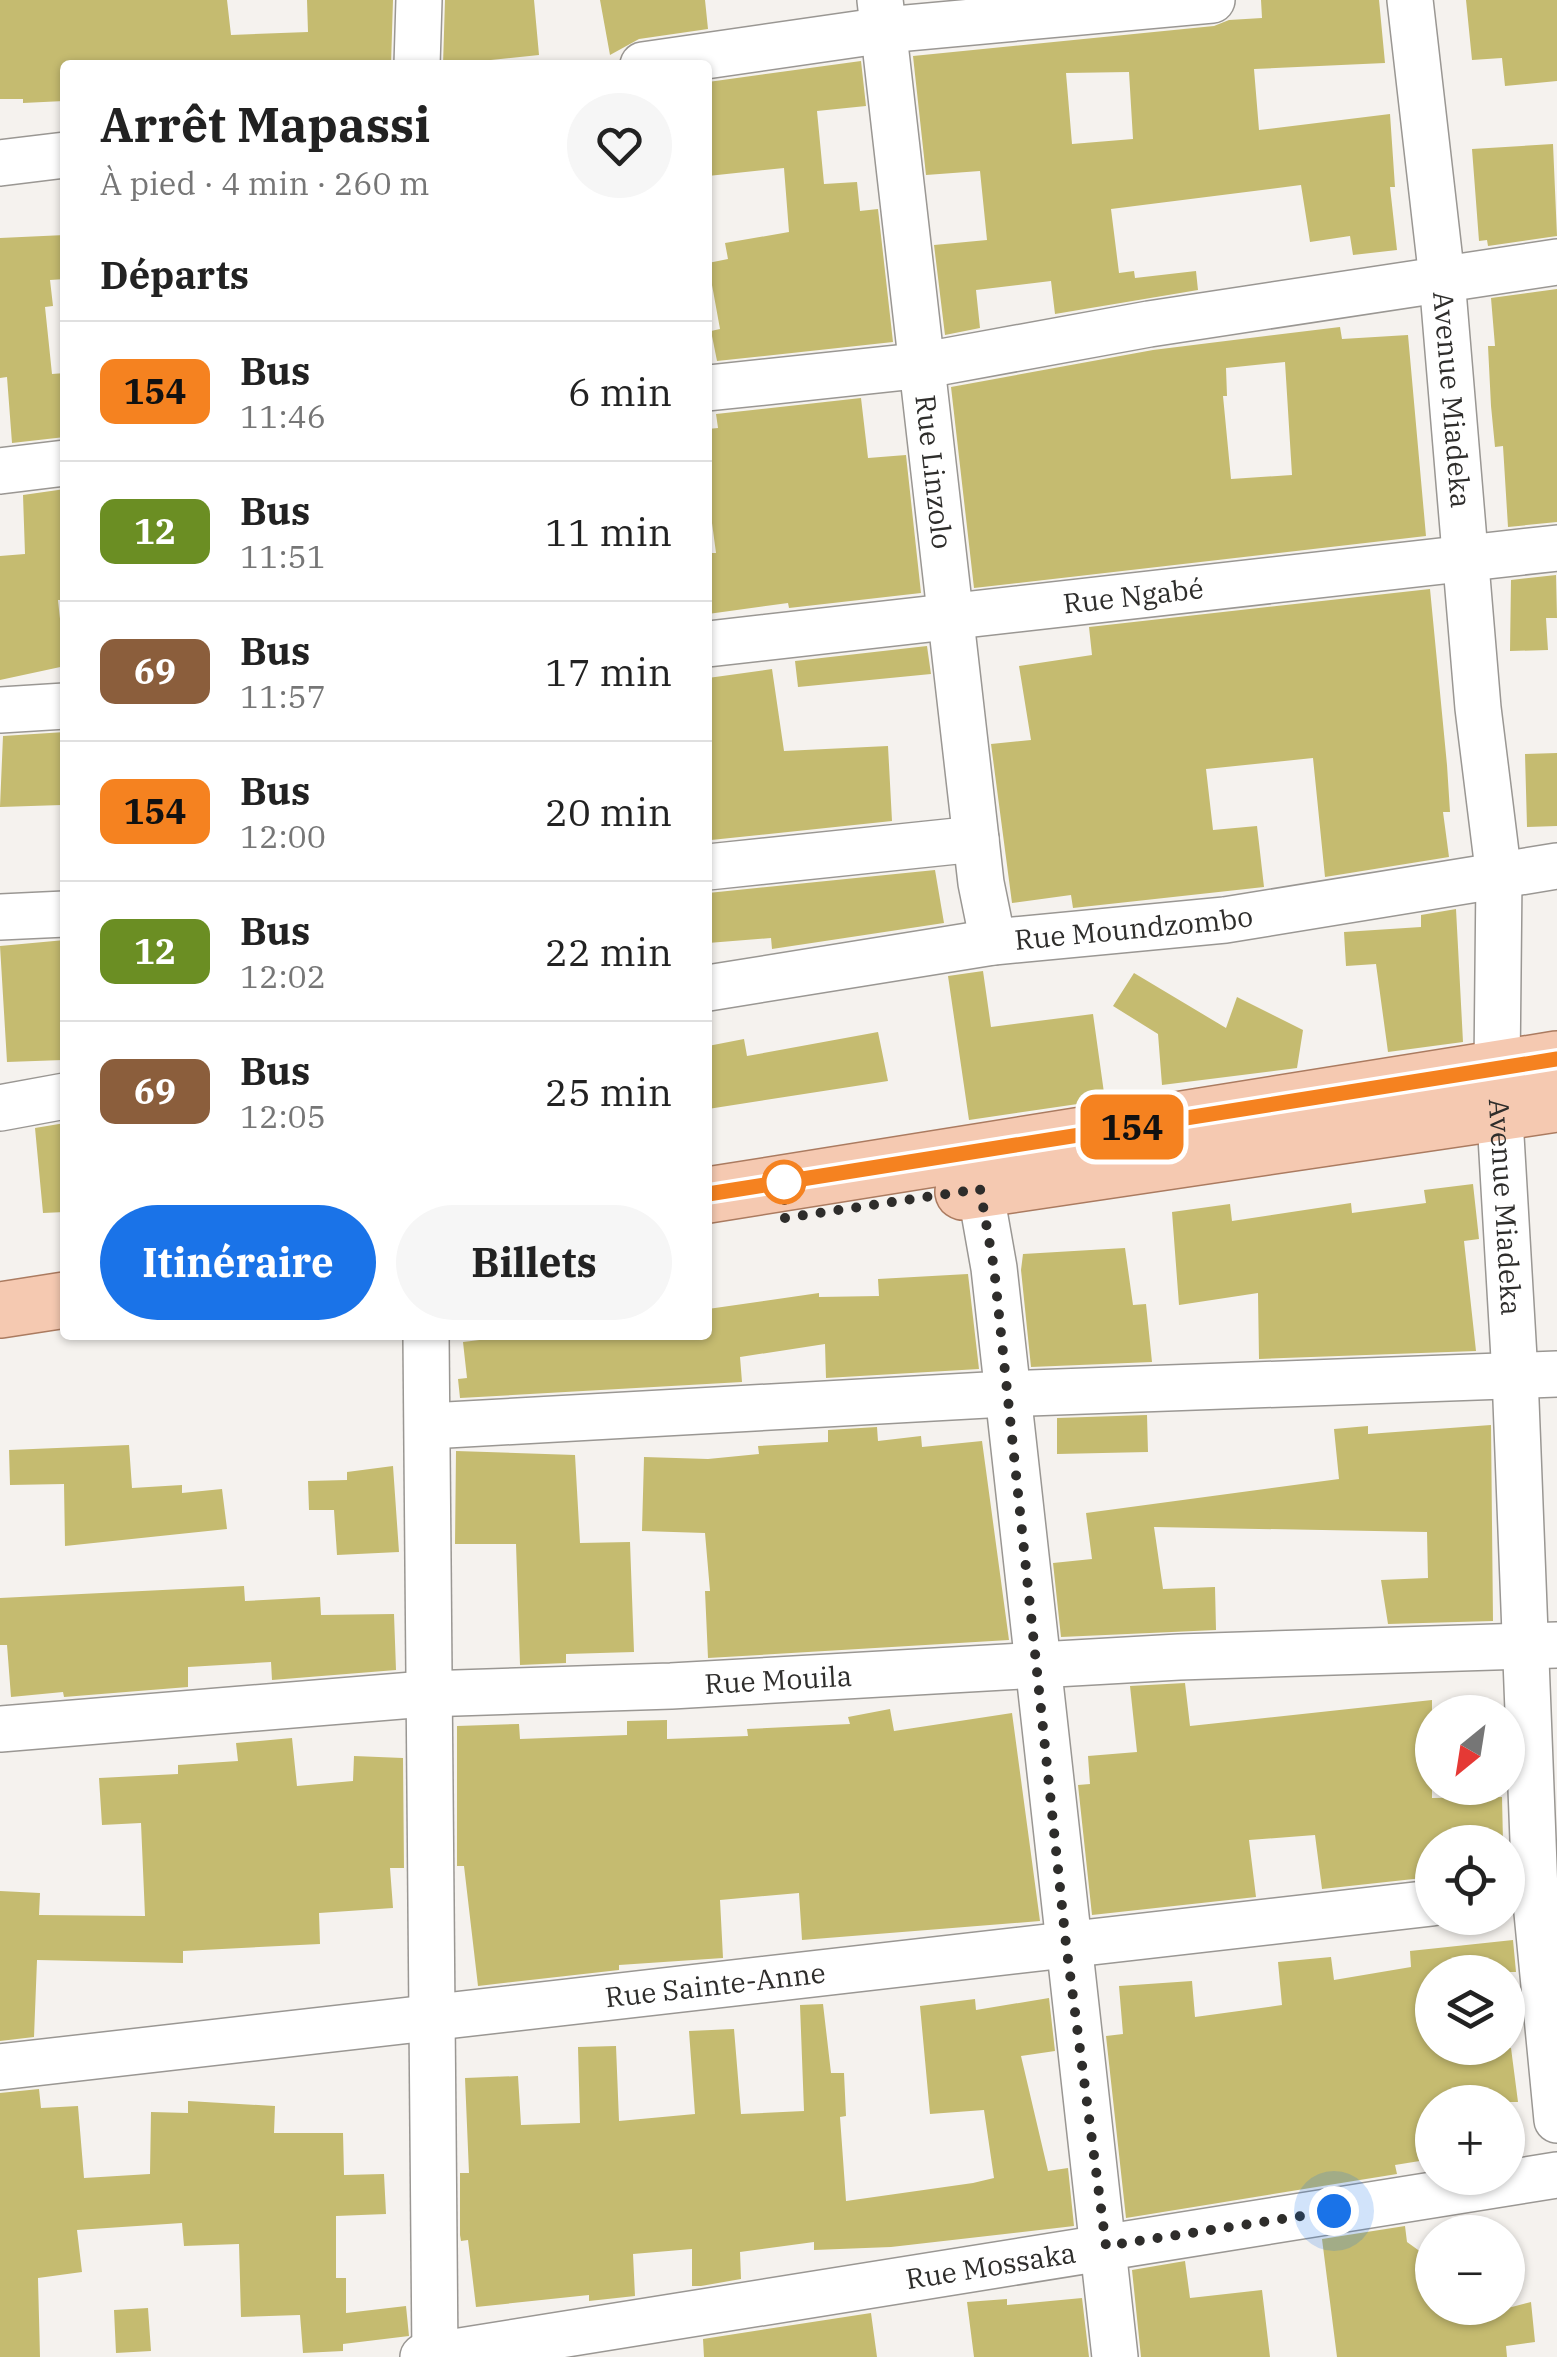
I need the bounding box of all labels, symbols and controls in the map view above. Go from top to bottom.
text: Arrêt Mapassi [100,93,430,155]
button: heart [567,93,672,198]
text: À pied · 4 min · 260 m [100,162,430,204]
text: Départs [100,250,249,299]
street label: Avenue Miadeka [1425,290,1480,509]
text: Bus [240,346,310,395]
text: 6 min [568,367,672,416]
text: 154 [123,368,187,414]
street label: Rue Linzolo [907,393,962,551]
text: 11:46 [240,395,326,437]
text: Bus [240,486,310,535]
text: 11 min [545,507,672,556]
text: 12 [134,508,176,554]
text: 11:51 [240,535,326,577]
street label: Rue Ngabé [1061,569,1205,622]
text: Bus [240,626,310,675]
text: 17 min [545,647,672,696]
text: 69 [134,648,176,694]
text: 11:57 [240,675,326,717]
text: Bus [240,766,310,815]
text: 20 min [545,787,672,836]
text: 154 [123,788,187,834]
text: 12:00 [240,815,326,857]
street label: Rue Moundzombo [1013,897,1255,958]
text: Bus [240,906,310,955]
text: 22 min [545,927,672,976]
text: 12 [134,928,176,974]
text: 12:02 [240,955,326,997]
text: Bus [240,1046,310,1095]
text: 25 min [545,1067,672,1116]
text: 69 [134,1068,176,1114]
line badge: 154 [1074,1094,1190,1160]
text: 12:05 [240,1095,326,1137]
street label: Avenue Miadeka [1481,1098,1530,1317]
text: 154 [1100,1104,1164,1150]
unlabelled marker [763,1161,805,1203]
button: Itinéraire [100,1205,376,1320]
button: Billets [396,1205,672,1320]
street label: Rue Mouila [703,1657,853,1702]
north arrow [1415,1695,1525,1805]
map controls [1415,1695,1525,2325]
button: locate [1415,1825,1525,1935]
street label: Rue Sainte-Anne [603,1954,827,2016]
button: layers [1415,1955,1525,2065]
button: + [1415,2085,1525,2195]
your location [1309,2186,1359,2236]
button: − [1415,2215,1525,2325]
street label: Rue Mossaka [903,2234,1078,2297]

